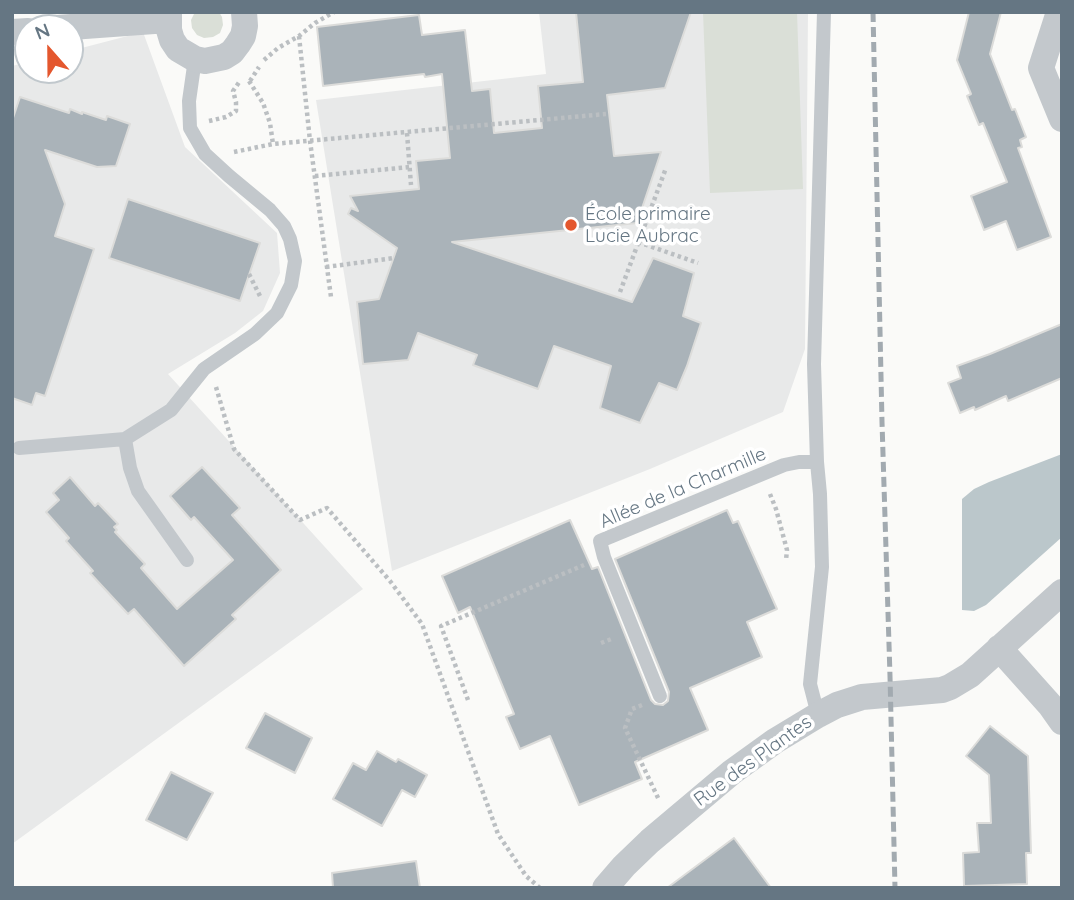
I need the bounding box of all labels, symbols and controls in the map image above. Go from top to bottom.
north arrow [14,14,84,84]
text: N [31,18,53,45]
place label: École primaire Lucie Aubrac [585,203,711,247]
marker: École primaire Lucie Aubrac [563,217,579,233]
street label: Allée de la Charmille [596,443,770,533]
street label: Rue des Plantes [690,711,816,811]

